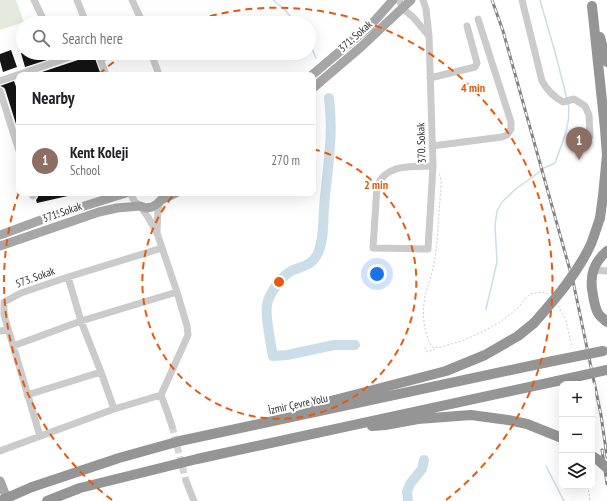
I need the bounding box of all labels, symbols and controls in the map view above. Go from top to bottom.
search box [16,16,316,60]
street label: 371. Sokak [335,17,375,55]
icon: search [30,27,52,49]
text: Search here [62,29,123,48]
text: 4 min [461,80,485,95]
text: Nearby [32,87,75,109]
street label: 370. Sokak [413,122,429,164]
pin: 1 [566,127,592,160]
text: Kent Koleji [70,143,128,162]
text: 1 [42,152,48,169]
text: 270 m [271,152,300,169]
text: School [70,162,100,179]
text: 2 min [364,177,388,192]
street label: 371. Sokak [40,199,84,225]
street label: 573. Sokak [13,263,57,291]
your location [367,264,387,284]
centre of rings [272,275,286,289]
map controls [559,381,595,489]
button: + [559,381,595,417]
street label: İzmir Çevre Yolu [267,391,329,417]
button: − [559,417,595,453]
button: layers [559,453,595,489]

